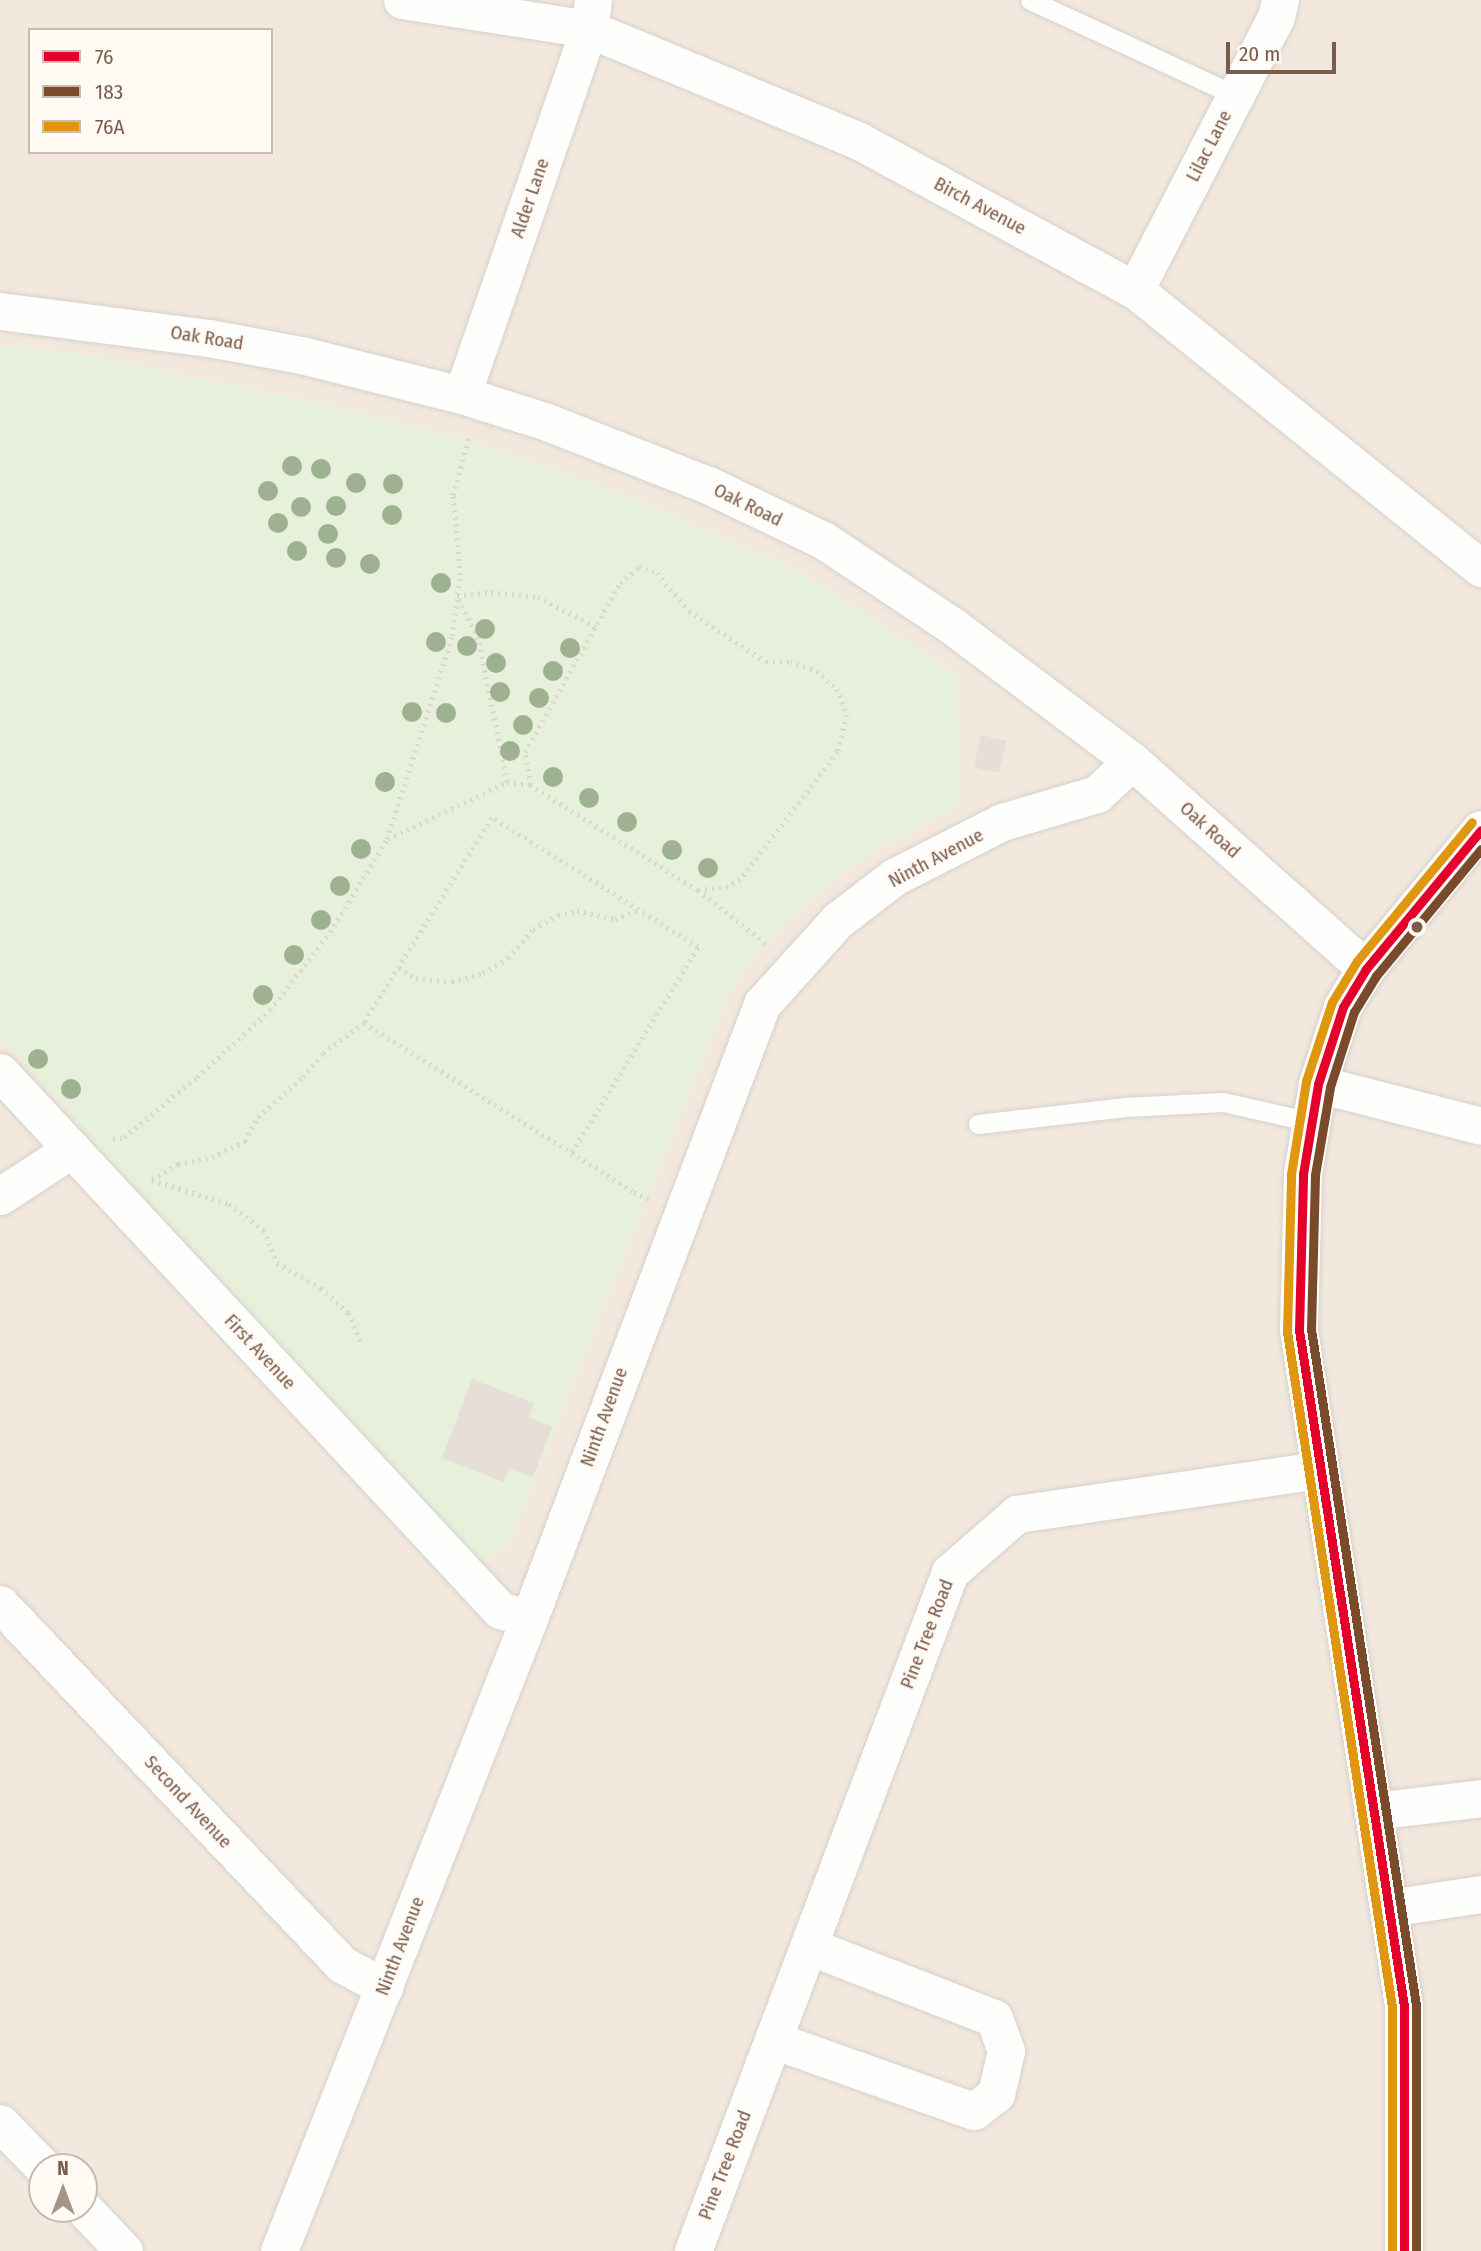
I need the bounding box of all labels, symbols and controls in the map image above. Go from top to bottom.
legend [28,28,273,154]
scale bar [1229,28,1339,72]
text: 20 m [1239,41,1280,67]
text: 76 [95,44,113,70]
text: 183 [95,79,123,105]
street label: Lilac Lane [1181,107,1237,185]
text: 76A [95,114,124,140]
street label: Alder Lane [506,155,554,241]
street label: Birch Avenue [930,172,1030,240]
street label: Oak Road [169,321,245,355]
street label: Oak Road [710,479,786,531]
street label: Oak Road [1175,797,1245,863]
street label: Ninth Avenue [885,823,987,893]
unlabelled marker [1410,920,1424,934]
street label: First Avenue [219,1310,301,1394]
street label: Ninth Avenue [575,1364,633,1470]
street label: Pine Tree Road [896,1576,958,1692]
street label: Second Avenue [139,1751,237,1853]
street label: Ninth Avenue [371,1893,429,1999]
street label: Pine Tree Road [694,2107,756,2223]
north arrow [28,2153,98,2223]
text: N [57,2157,69,2180]

